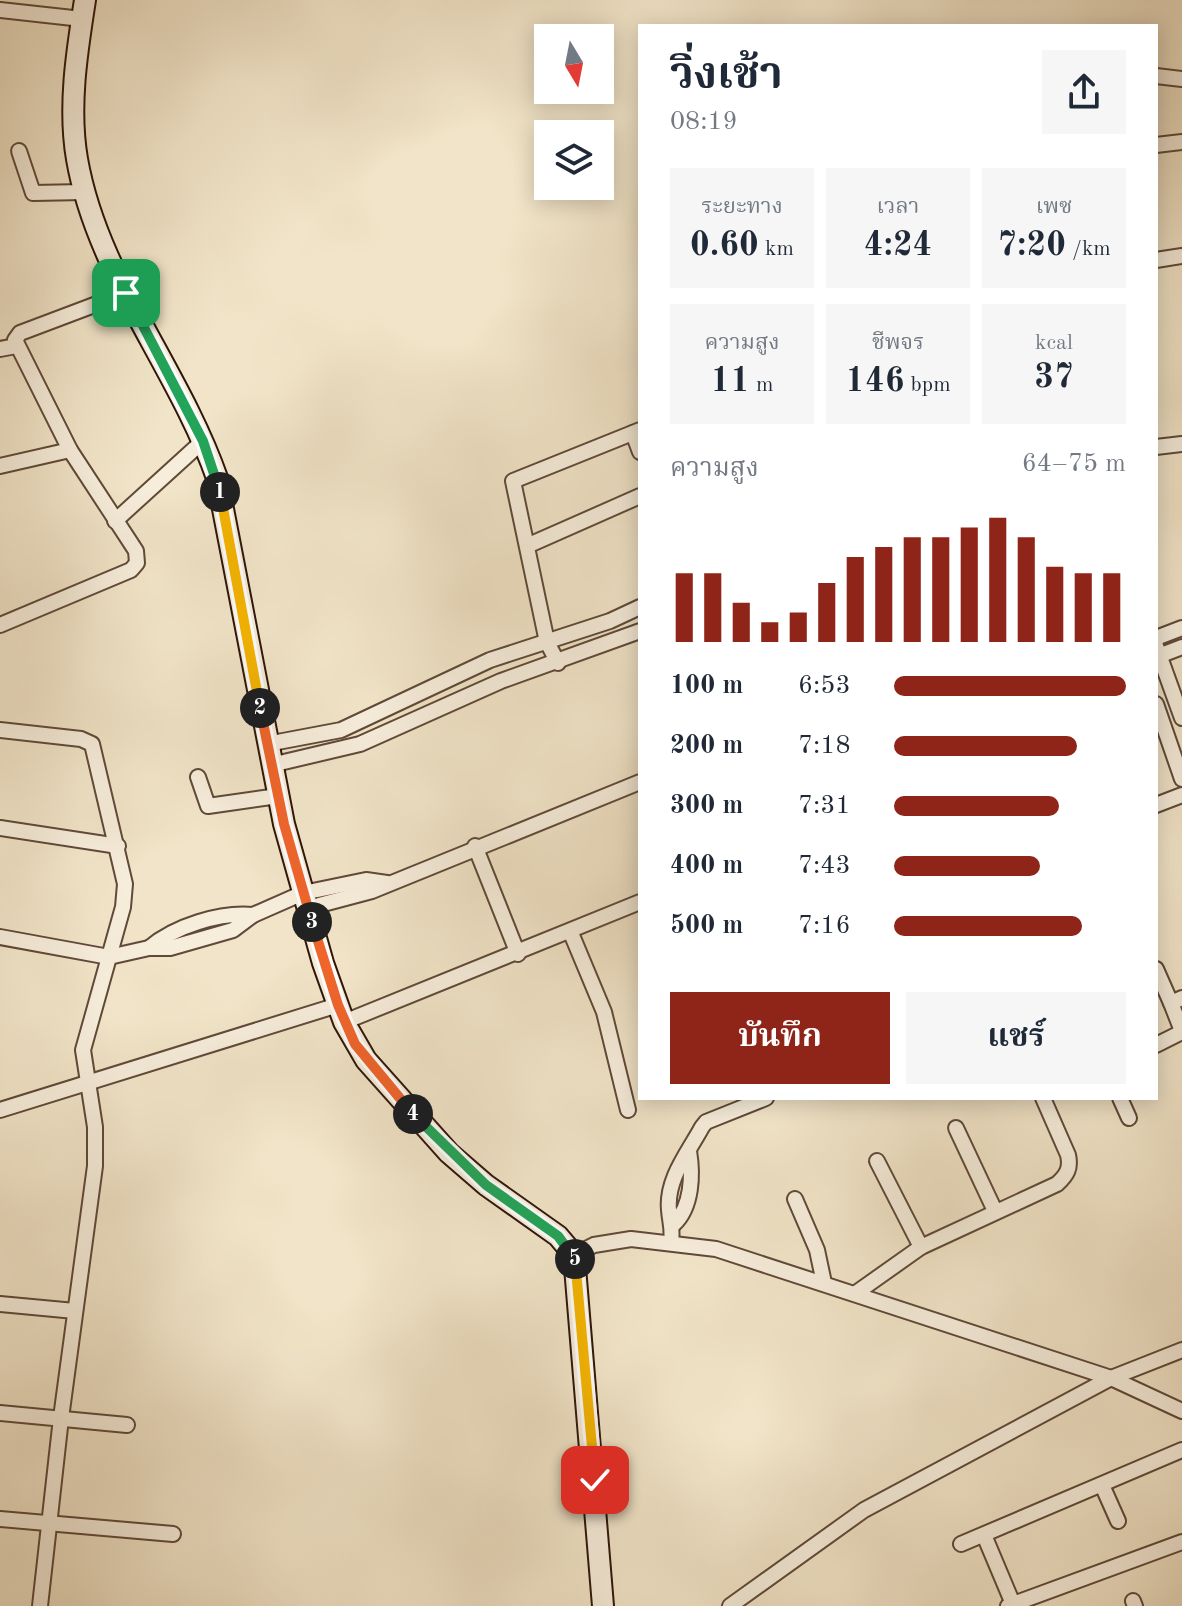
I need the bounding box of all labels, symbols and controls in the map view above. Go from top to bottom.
north arrow [534,24,614,104]
map controls [534,24,614,200]
button: share [1042,50,1126,134]
text: วิ่งเช้า [670,54,783,98]
text: 08:19 [670,109,738,135]
button: layers [534,120,614,200]
text: ระยะทาง [701,196,783,218]
text: เวลา [877,196,919,218]
text: เพซ [1036,196,1072,218]
text: 0.60 [690,229,759,263]
text: 4:24 [864,229,932,263]
text: 7:20 [997,229,1066,263]
text: km [759,238,794,260]
text: /km [1066,238,1111,260]
pin [92,259,160,327]
icon: arrive [104,271,148,315]
text: ความสูง [705,332,780,354]
text: ชีพจร [872,332,924,354]
text: kcal [1035,332,1073,354]
text: 37 [1034,361,1074,395]
text: 11 [710,365,750,399]
text: 146 [845,365,904,399]
text: m [750,374,774,396]
text: bpm [904,374,951,396]
text: 64–75 m [1022,451,1126,477]
text: ความสูง [670,456,759,482]
pin: 1 [200,472,240,512]
text: 1 [214,481,226,503]
text: 100 m [670,673,743,699]
text: 6:53 [798,673,851,699]
pin: 2 [240,688,280,728]
text: 2 [254,697,266,719]
text: 200 m [670,733,743,759]
text: 7:18 [798,733,851,759]
text: 300 m [670,793,743,819]
text: 7:31 [798,793,851,819]
text: 400 m [670,853,743,879]
text: 7:43 [798,853,851,879]
pin: 3 [292,902,332,942]
text: 3 [306,911,318,933]
text: 500 m [670,913,743,939]
text: 7:16 [798,913,851,939]
button: บันทึก [670,992,890,1084]
button: แชร์ [906,992,1126,1084]
pin: 4 [393,1094,433,1134]
text: 4 [407,1103,419,1125]
pin: 5 [555,1239,595,1279]
text: 5 [569,1248,581,1270]
pin [561,1446,629,1514]
icon: check [573,1458,617,1502]

